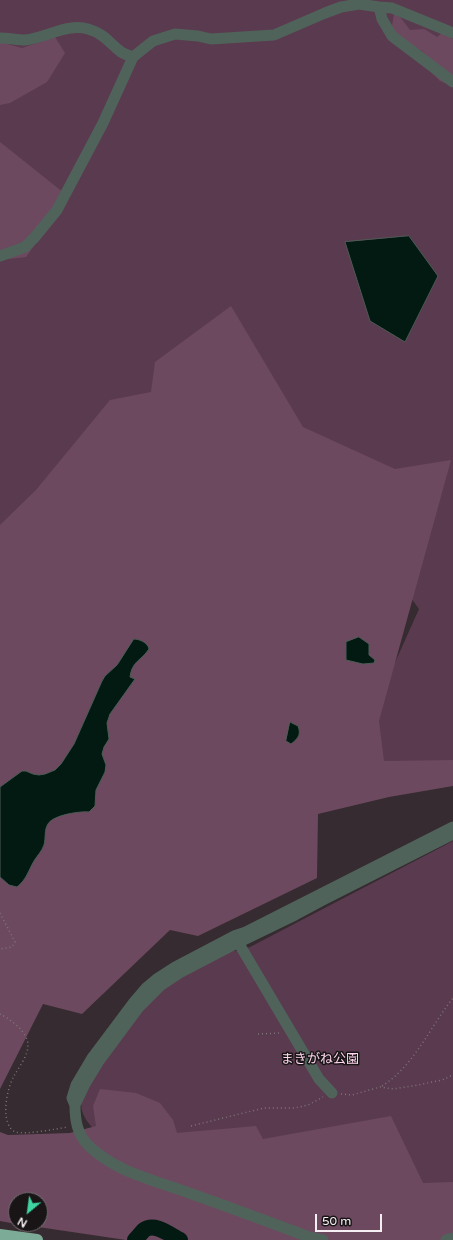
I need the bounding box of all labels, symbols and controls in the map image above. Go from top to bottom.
park label: まきがね公園 [281,1052,359,1068]
north arrow [8,1192,48,1232]
scale bar [317,1206,384,1232]
text: N [15,1214,29,1230]
text: 50 m [322,1214,351,1228]

